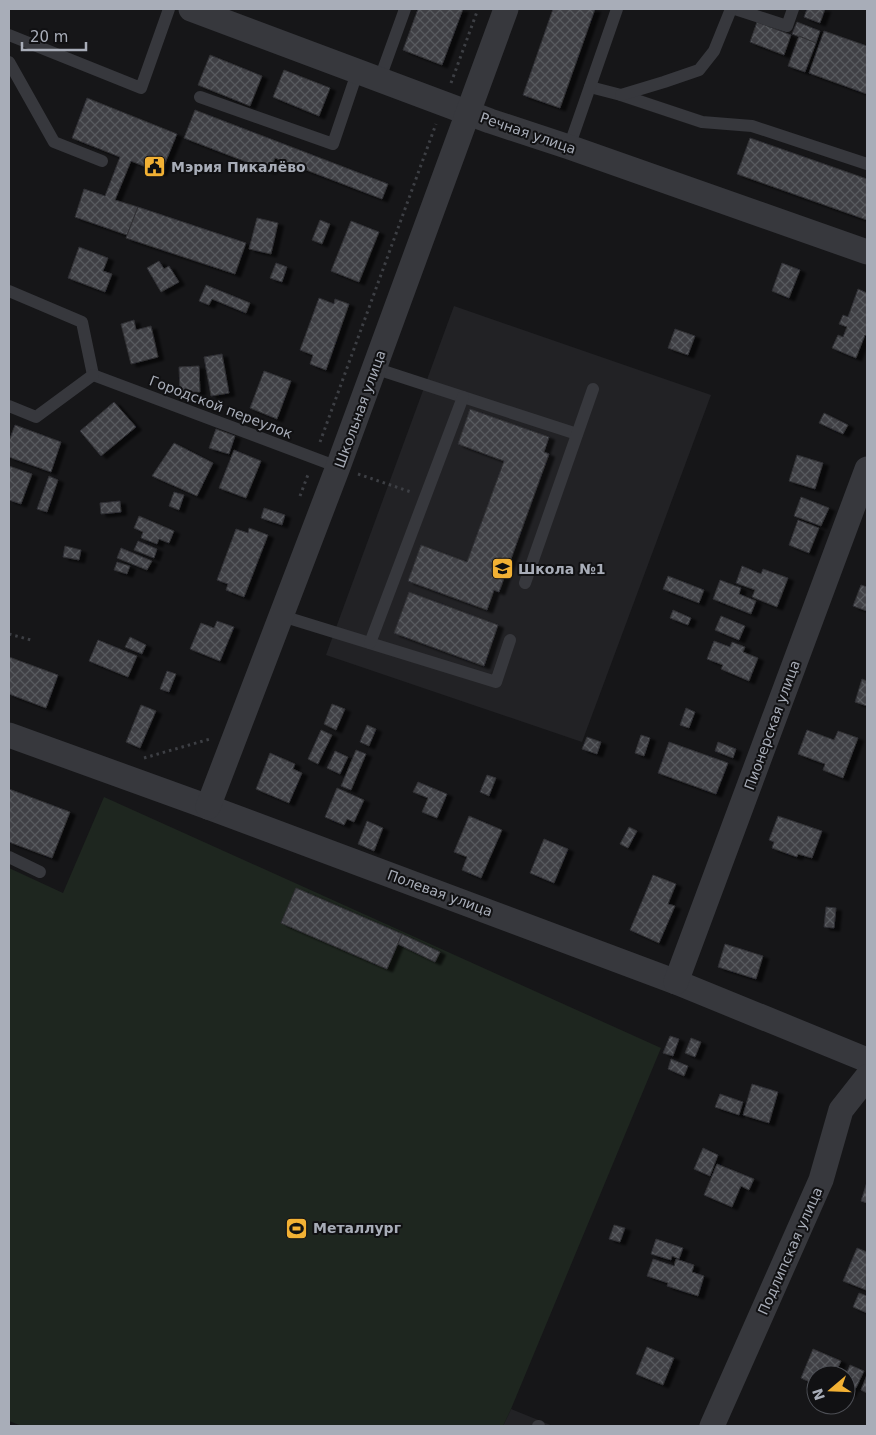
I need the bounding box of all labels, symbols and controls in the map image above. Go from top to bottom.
scale bar [22,20,86,52]
text: 20 m [30,28,68,46]
street label: Речная улица [478,109,578,157]
public building icon: Мэрия Пикалёво [143,155,167,179]
place label: Мэрия Пикалёво [171,159,306,175]
street label: Школьная улица [331,348,389,470]
street label: Городской переулок [147,372,295,442]
school or university icon: Школа №1 [490,557,514,581]
place label: Школа №1 [518,561,606,577]
street label: Пионерская улица [741,658,803,792]
street label: Полевая улица [385,867,495,919]
street label: Подлипская улица [755,1185,825,1317]
sports icon: Металлург [285,1216,309,1240]
place label: Металлург [313,1220,401,1236]
north arrow [806,1365,856,1415]
text: N [809,1386,828,1402]

